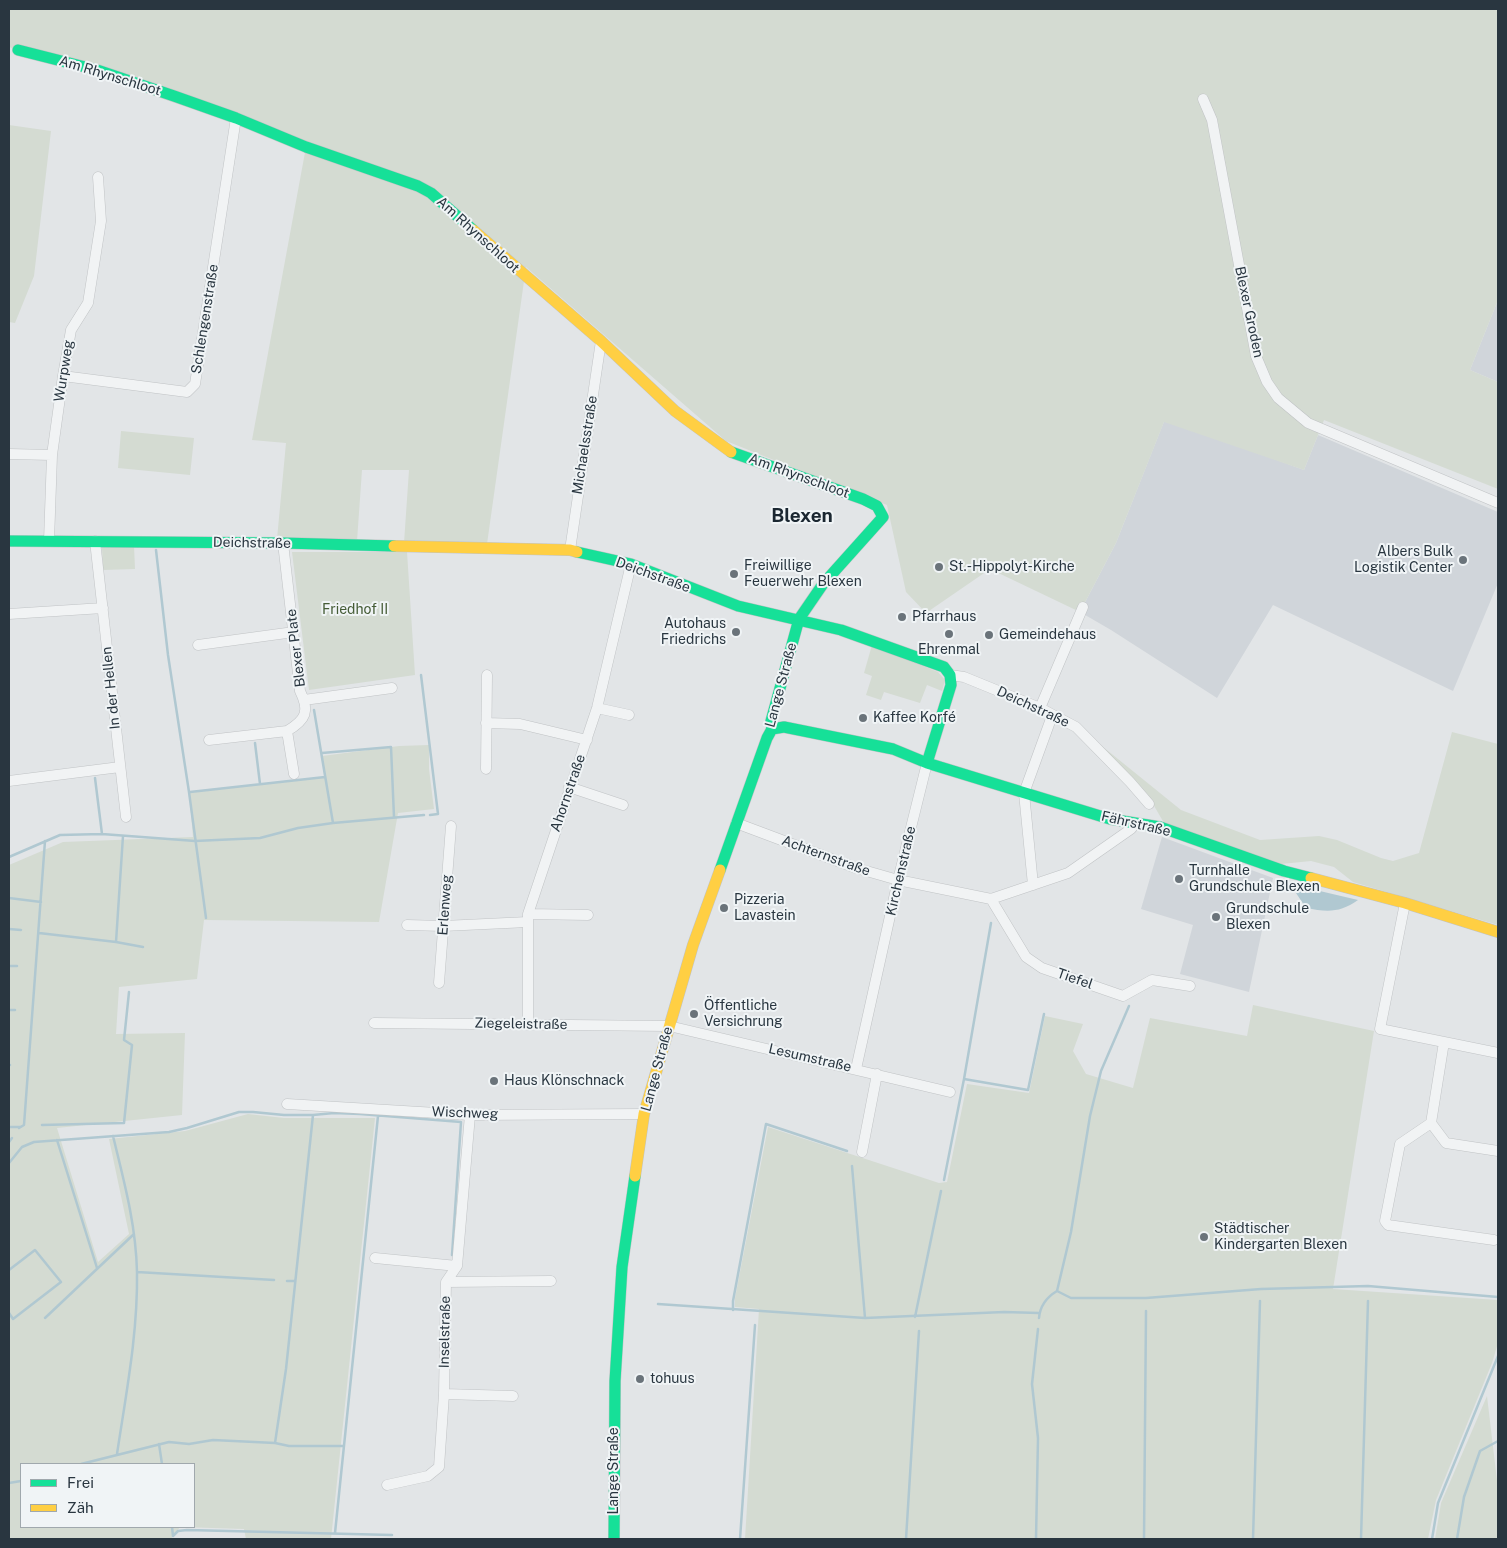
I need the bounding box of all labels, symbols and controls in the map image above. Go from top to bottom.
street label: Am Rhynschloot [57,53,163,99]
street label: Am Rhynschloot [433,193,523,277]
street label: Schlengenstraße [188,263,222,375]
street label: Blexer Groden [1231,265,1267,359]
street label: Wurpweg [51,339,77,403]
street label: Michaelsstraße [569,394,601,496]
street label: Am Rhynschloot [746,450,852,502]
district label: Blexen [771,505,833,527]
street label: Deichstraße [213,534,291,552]
place label: Albers Bulk Logistik Center [1354,544,1453,576]
street label: Deichstraße [613,554,693,596]
marker: Albers Bulk Logistik Center [1457,554,1469,566]
place label: Freiwillige Feuerwehr Blexen [744,558,862,590]
place label: St.-Hippolyt-Kirche [949,559,1075,575]
marker: St.-Hippolyt-Kirche [933,561,945,573]
marker: Freiwillige Feuerwehr Blexen [728,568,740,580]
park label: Friedhof II [322,602,388,618]
street label: Blexer Plate [283,608,309,688]
place label: Pfarrhaus [912,609,976,625]
marker: Pfarrhaus [896,611,908,623]
place label: Autohaus Friedrichs [661,616,726,648]
marker: Autohaus Friedrichs [730,626,742,638]
place label: Gemeindehaus [999,627,1096,643]
marker: Ehrenmal [943,628,955,640]
marker: Gemeindehaus [983,629,995,641]
street label: Lange Straße [762,641,800,729]
place label: Ehrenmal [918,642,980,658]
street label: In der Hellen [98,646,124,730]
street label: Deichstraße [994,683,1072,731]
place label: Kaffee Korfé [873,710,956,726]
marker: Kaffee Korfé [857,712,869,724]
street label: Ahornstraße [547,752,589,834]
street label: Fährstraße [1100,808,1172,840]
street label: Kirchenstraße [883,825,919,917]
street label: Achternstraße [779,832,873,880]
place label: Turnhalle Grundschule Blexen [1189,863,1320,896]
marker: Turnhalle Grundschule Blexen [1173,873,1185,885]
street label: Erlenweg [434,874,456,936]
place label: Pizzeria Lavastein [734,892,796,924]
place label: Grundschule Blexen [1226,901,1309,934]
marker: Pizzeria Lavastein [718,902,730,914]
marker: Grundschule Blexen [1210,911,1222,923]
street label: Tiefel [1055,965,1095,993]
place label: Öffentliche Versichrung [704,998,783,1030]
marker: Öffentliche Versichrung [688,1008,700,1020]
street label: Ziegeleistraße [474,1015,568,1033]
street label: Lange Straße [638,1025,676,1113]
street label: Lesumstraße [767,1040,853,1076]
place label: Haus Klönschnack [504,1073,624,1089]
marker: Haus Klönschnack [488,1075,500,1087]
street label: Wischweg [431,1103,499,1123]
place label: Städtischer Kindergarten Blexen [1214,1221,1347,1254]
marker: Städtischer Kindergarten Blexen [1198,1231,1210,1243]
street label: Inselstraße [436,1296,454,1368]
place label: tohuus [650,1371,695,1387]
marker: tohuus [634,1373,646,1385]
street label: Lange Straße [606,1427,622,1515]
legend [20,1463,195,1528]
text: Frei [67,1474,94,1491]
text: Zäh [67,1499,94,1516]

